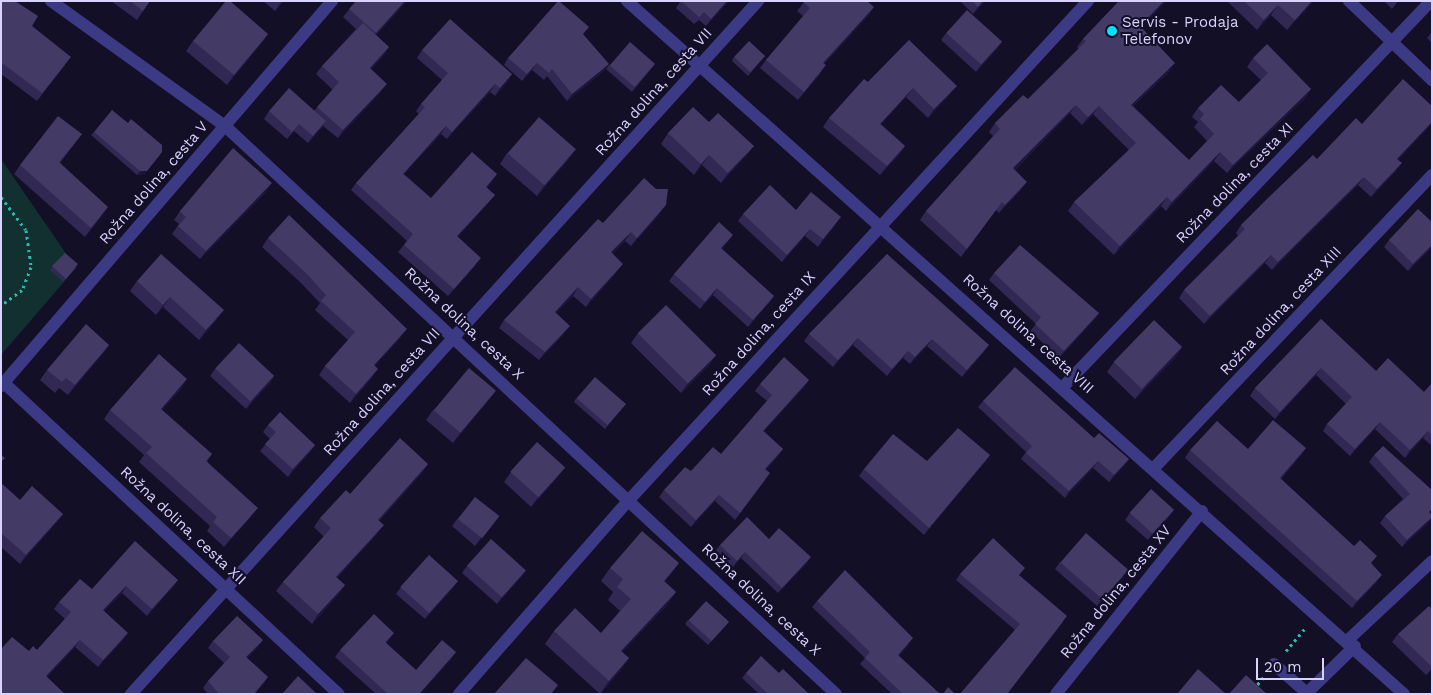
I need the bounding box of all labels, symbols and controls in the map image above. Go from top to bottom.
place label: Servis - Prodaja Telefonov [1122,13,1238,48]
street label: Rožna dolina, cesta VII [592,24,716,160]
marker: Servis - Prodaja Telefonov [1106,25,1118,37]
street label: Rožna dolina, cesta V [95,117,213,249]
street label: Rožna dolina, cesta XI [1172,119,1298,247]
street label: Rožna dolina, cesta XIII [1216,242,1346,380]
street label: Rožna dolina, cesta X [400,264,528,384]
street label: Rožna dolina, cesta IX [698,268,820,400]
street label: Rožna dolina, cesta VIII [958,270,1098,398]
street label: Rožna dolina, cesta VII [320,324,444,460]
street label: Rožna dolina, cesta XII [116,463,250,589]
street label: Rožna dolina, cesta XV [1056,521,1176,663]
street label: Rožna dolina, cesta X [697,540,825,660]
scale bar [1258,648,1326,680]
text: 20 m [1264,658,1302,676]

